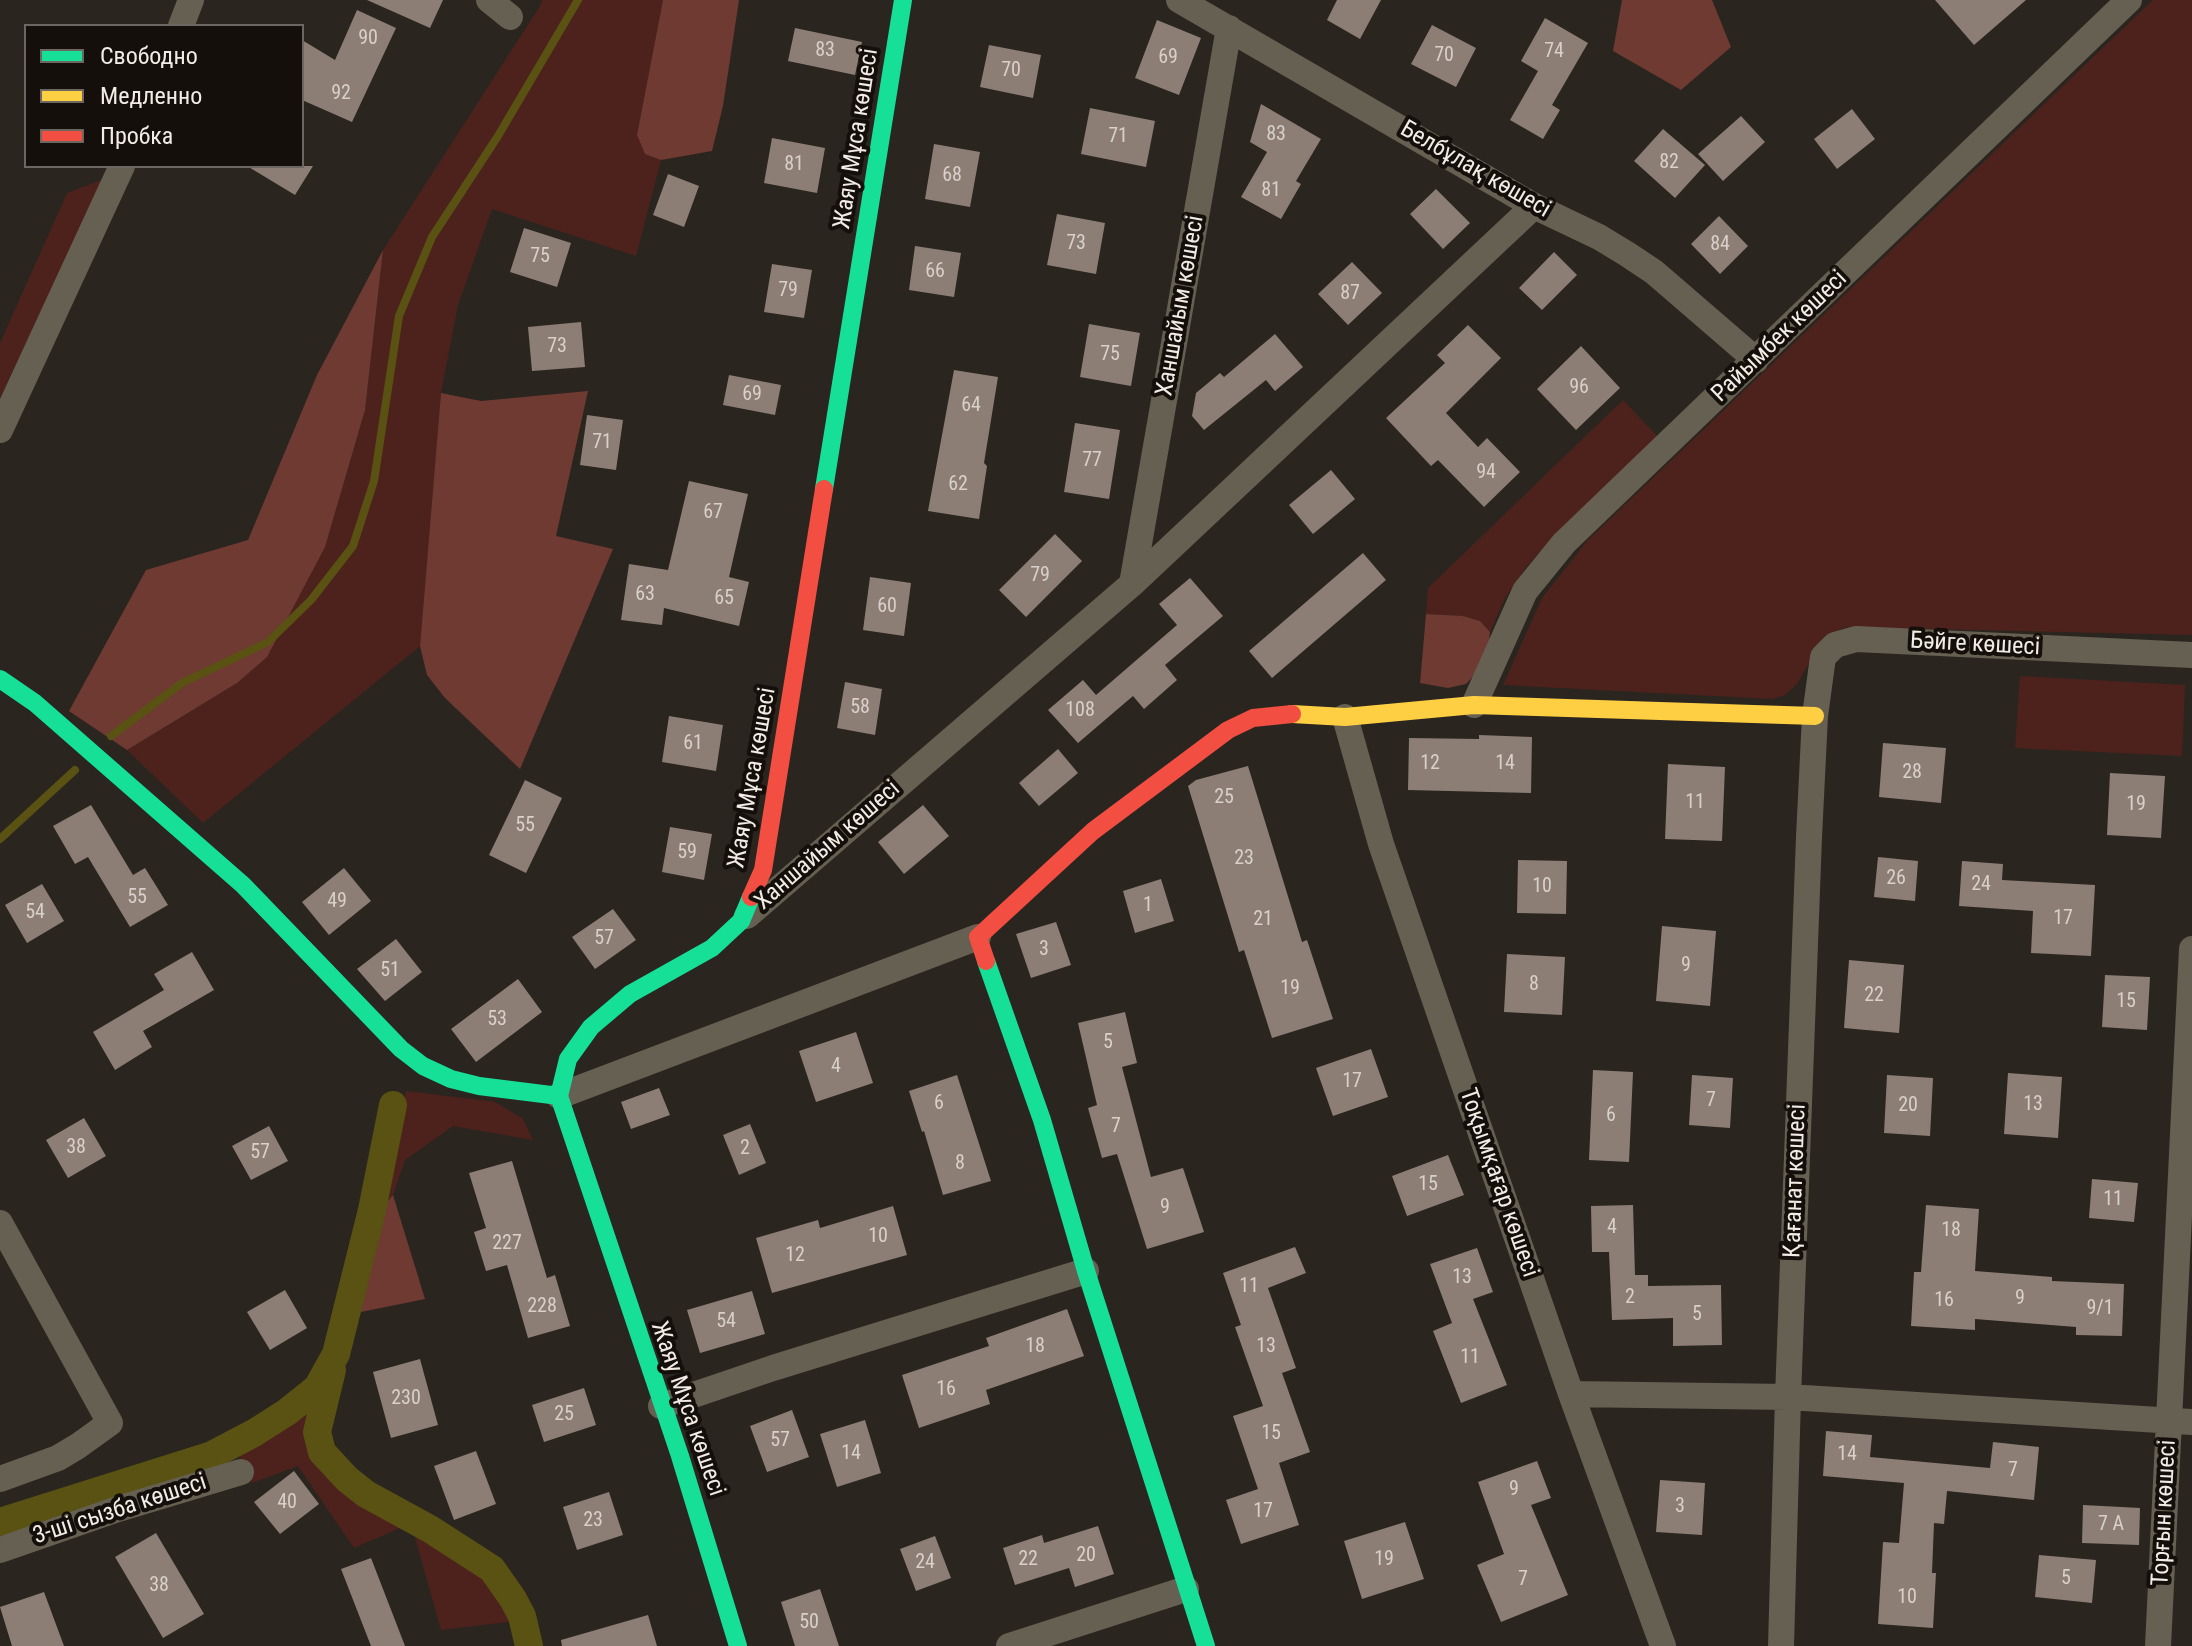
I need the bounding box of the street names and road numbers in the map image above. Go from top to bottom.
street label: Жаяу Мұса көшесі [829,47,885,231]
street label: Белбұлақ көшесі [1395,115,1555,225]
street label: Ханшайым көшесі [1151,213,1211,399]
street label: Райымбек көшесі [1706,265,1854,409]
street label: Бәйге көшесі [1909,627,2041,663]
street label: Жаяу Мұса көшесі [723,686,783,870]
street label: Ханшайым көшесі [750,775,906,917]
street label: Тоқымқағар көшесі [1452,1085,1544,1281]
street label: Қағанат көшесі [1779,1104,1813,1258]
street label: Жаяу Мұса көшесі [644,1318,730,1500]
street label: Торғын көшесі [2147,1439,2183,1587]
street label: 3-ші сызба көшесі [30,1468,210,1552]

